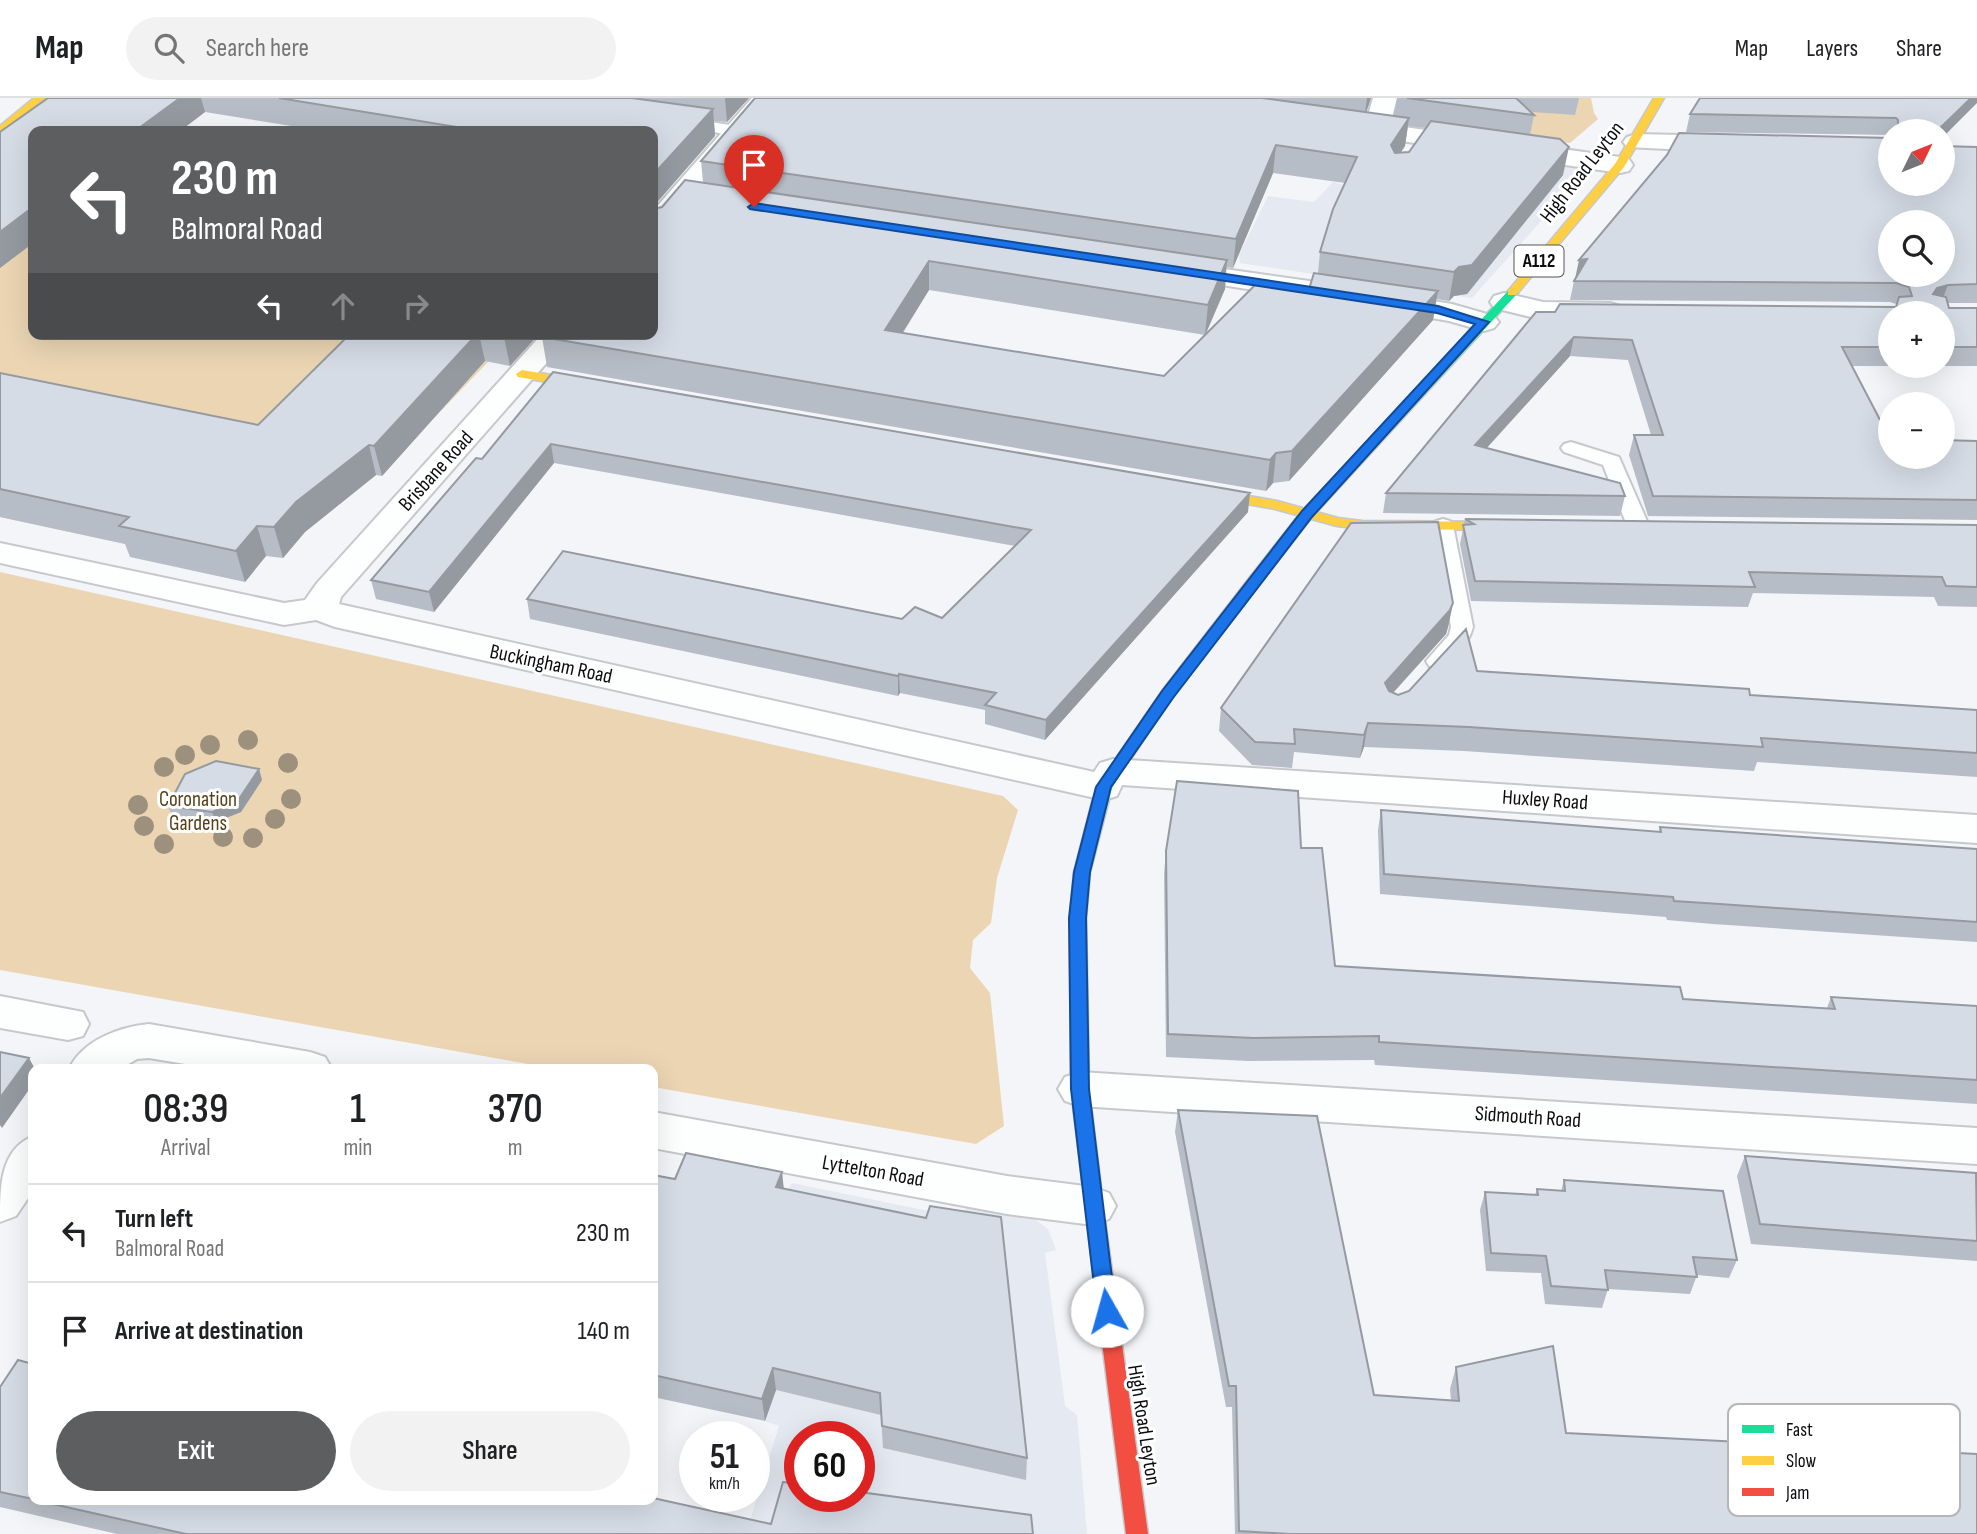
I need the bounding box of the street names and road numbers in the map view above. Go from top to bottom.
street label: High Road Leyton [1535,116,1629,228]
road number: A112 [1514,246,1564,276]
street label: Brisbane Road [393,426,479,516]
street label: Buckingham Road [487,639,615,689]
street label: Huxley Road [1501,785,1589,815]
street label: Sidmouth Road [1474,1101,1582,1133]
street label: Lyttelton Road [820,1150,926,1192]
street label: High Road Leyton [1122,1363,1166,1487]

